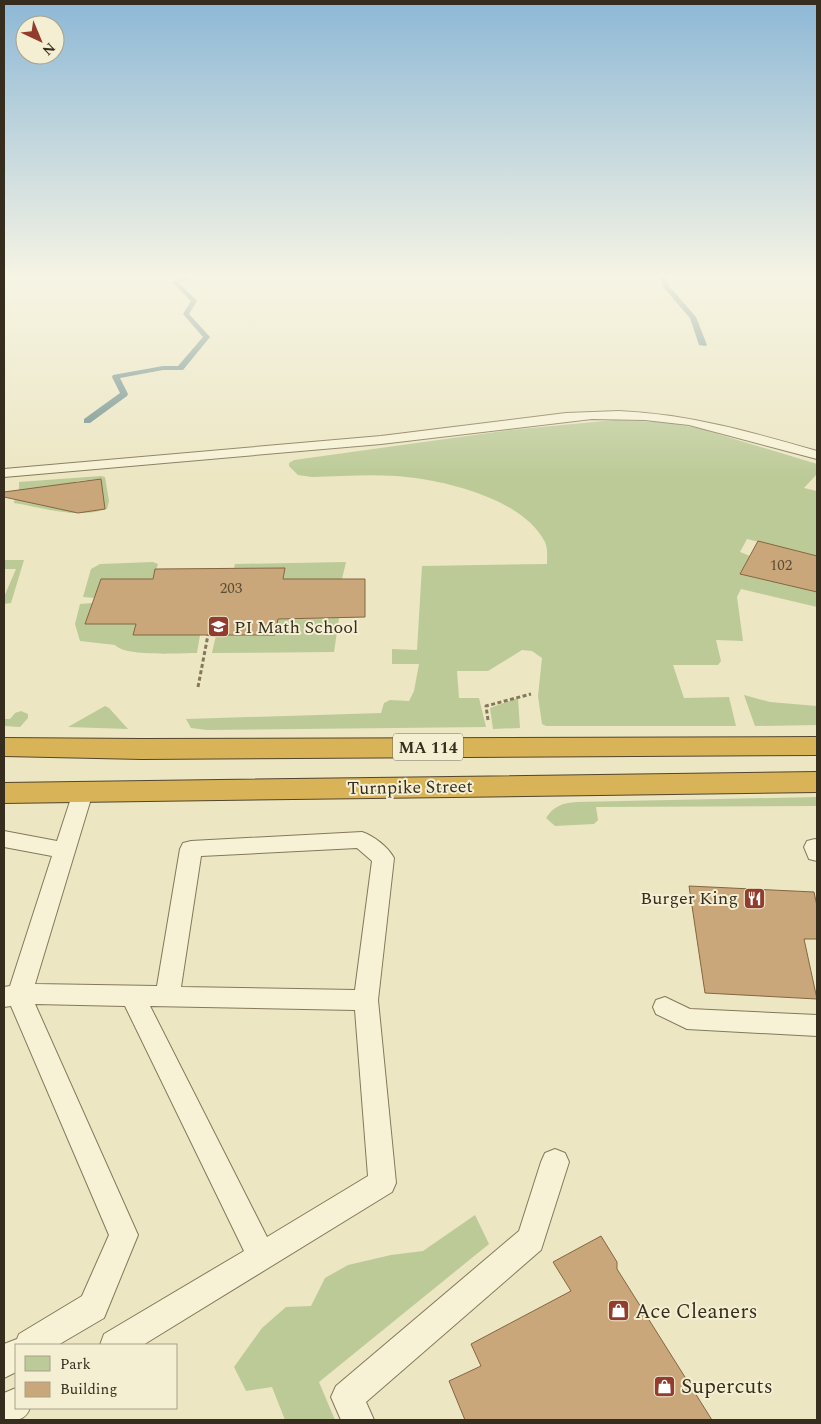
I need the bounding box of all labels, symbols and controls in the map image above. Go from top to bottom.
north arrow [15,15,65,65]
text: N [37,37,60,61]
house number: 102 [770,554,792,577]
house number: 203 [220,577,243,600]
place label: PI Math School [234,614,358,641]
school or university icon: PI Math School [206,615,230,639]
road number: MA 114 [393,734,463,760]
street label: Turnpike Street [347,773,473,802]
place label: Burger King [640,885,738,912]
restaurant icon: Burger King [742,886,766,910]
place label: Ace Cleaners [635,1296,758,1328]
shop icon: Ace Cleaners [607,1299,631,1323]
legend [15,1344,178,1409]
text: Park [60,1353,91,1376]
place label: Supercuts [681,1371,773,1403]
shop icon: Supercuts [653,1374,677,1398]
text: Building [60,1378,117,1401]

